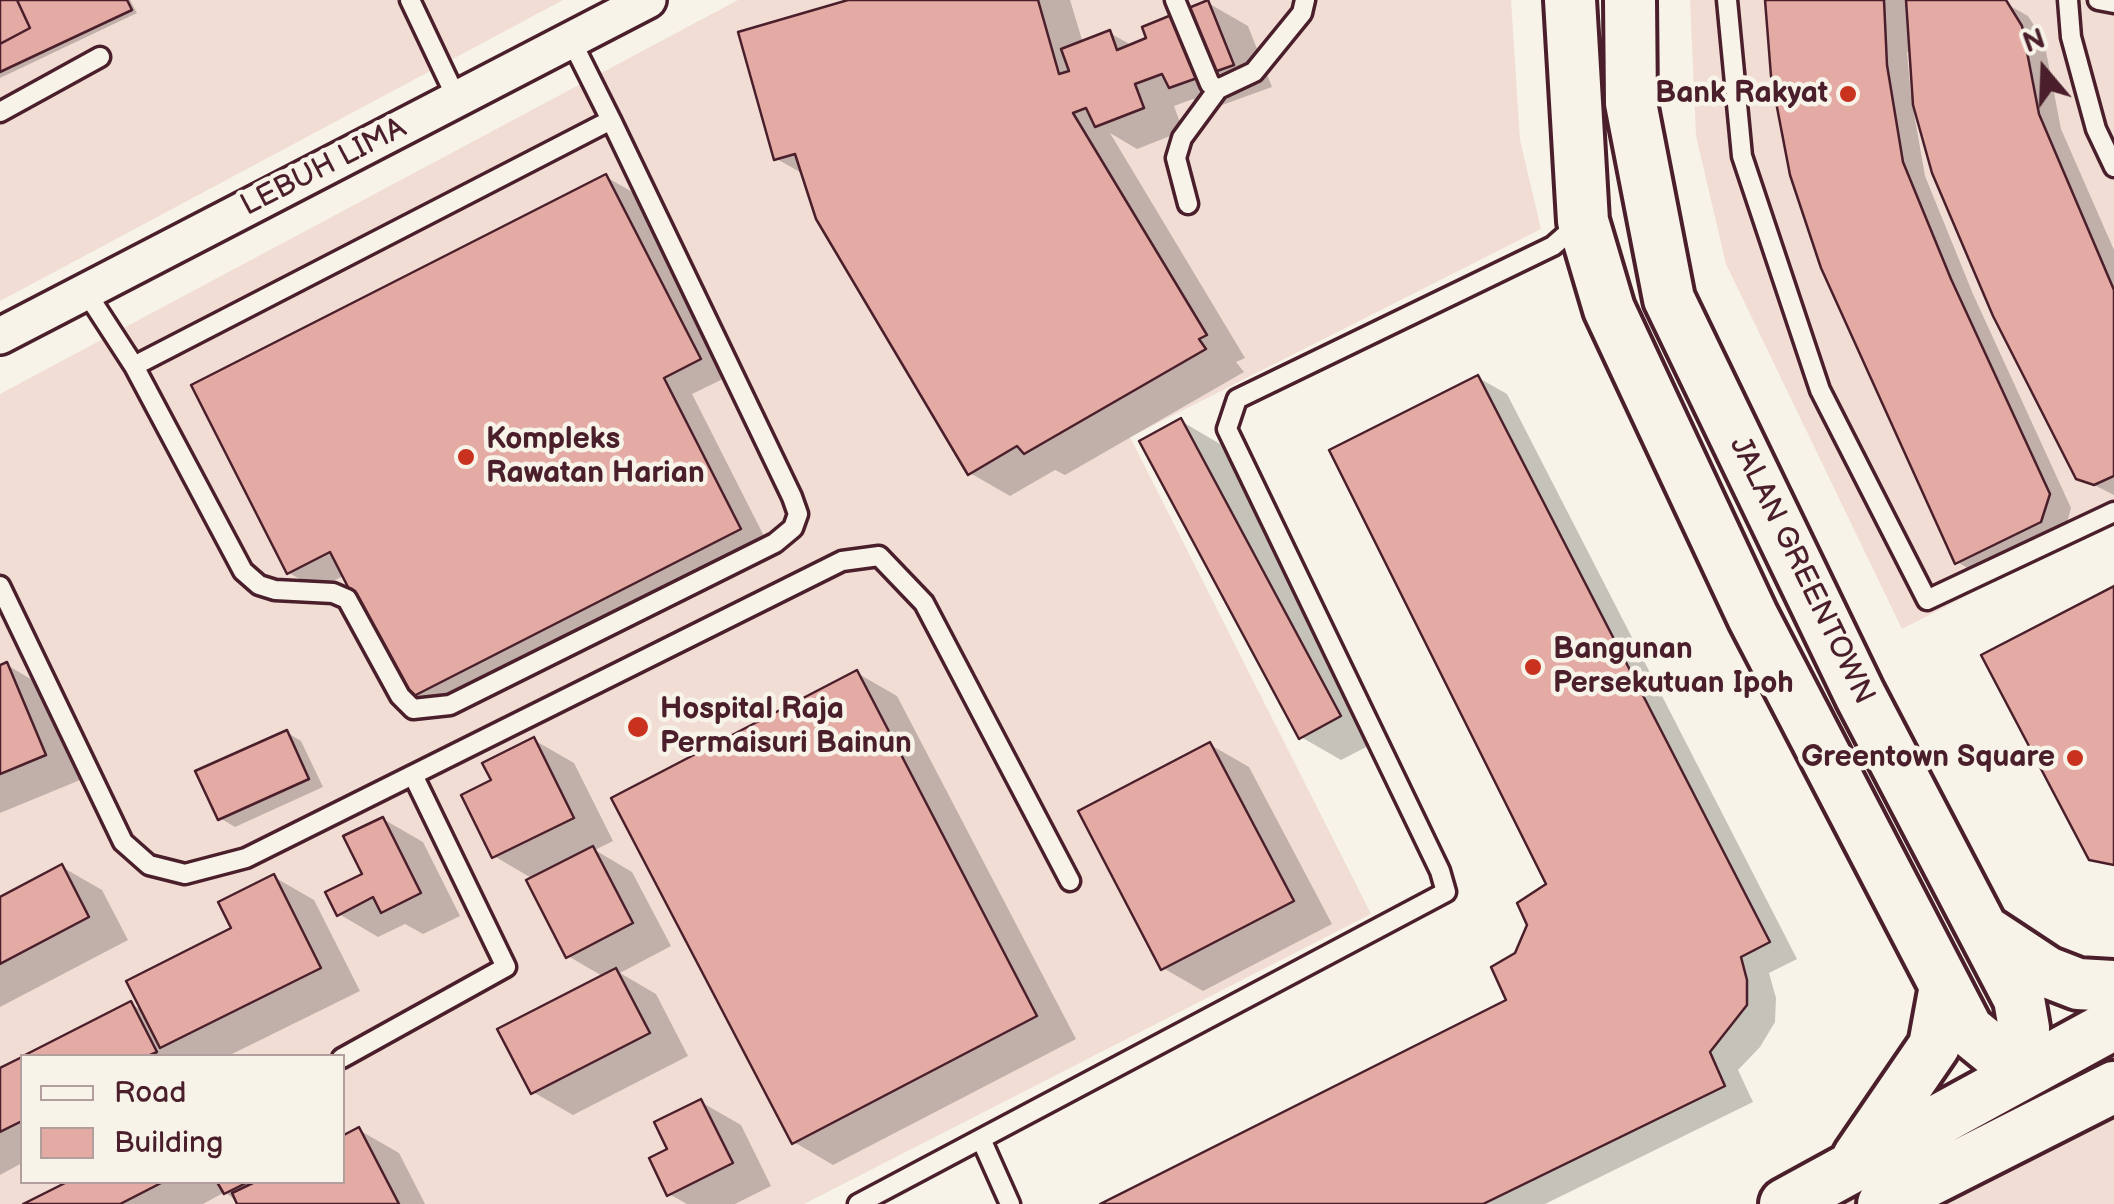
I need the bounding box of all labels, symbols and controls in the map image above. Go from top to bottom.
north arrow [1994,20,2094,120]
text: N [2019,22,2049,60]
place label: Bank Rakyat [1655,76,1828,112]
marker: Bank Rakyat [1837,83,1859,105]
street label: LEBUH LIMA [235,111,413,225]
place label: Kompleks Rawatan Harian [486,422,705,492]
street label: JALAN GREENTOWN [1721,431,1881,711]
marker: Kompleks Rawatan Harian [455,446,477,468]
place label: Bangunan Persekutuan Ipoh [1553,632,1794,702]
marker: Bangunan Persekutuan Ipoh [1522,656,1544,678]
place label: Hospital Raja Permaisuri Bainun [660,692,912,762]
marker: Hospital Raja Permaisuri Bainun [625,714,651,740]
place label: Greentown Square [1801,740,2055,776]
marker: Greentown Square [2064,747,2086,769]
legend [20,1054,345,1184]
text: Road [114,1075,187,1111]
text: Building [114,1125,223,1161]

